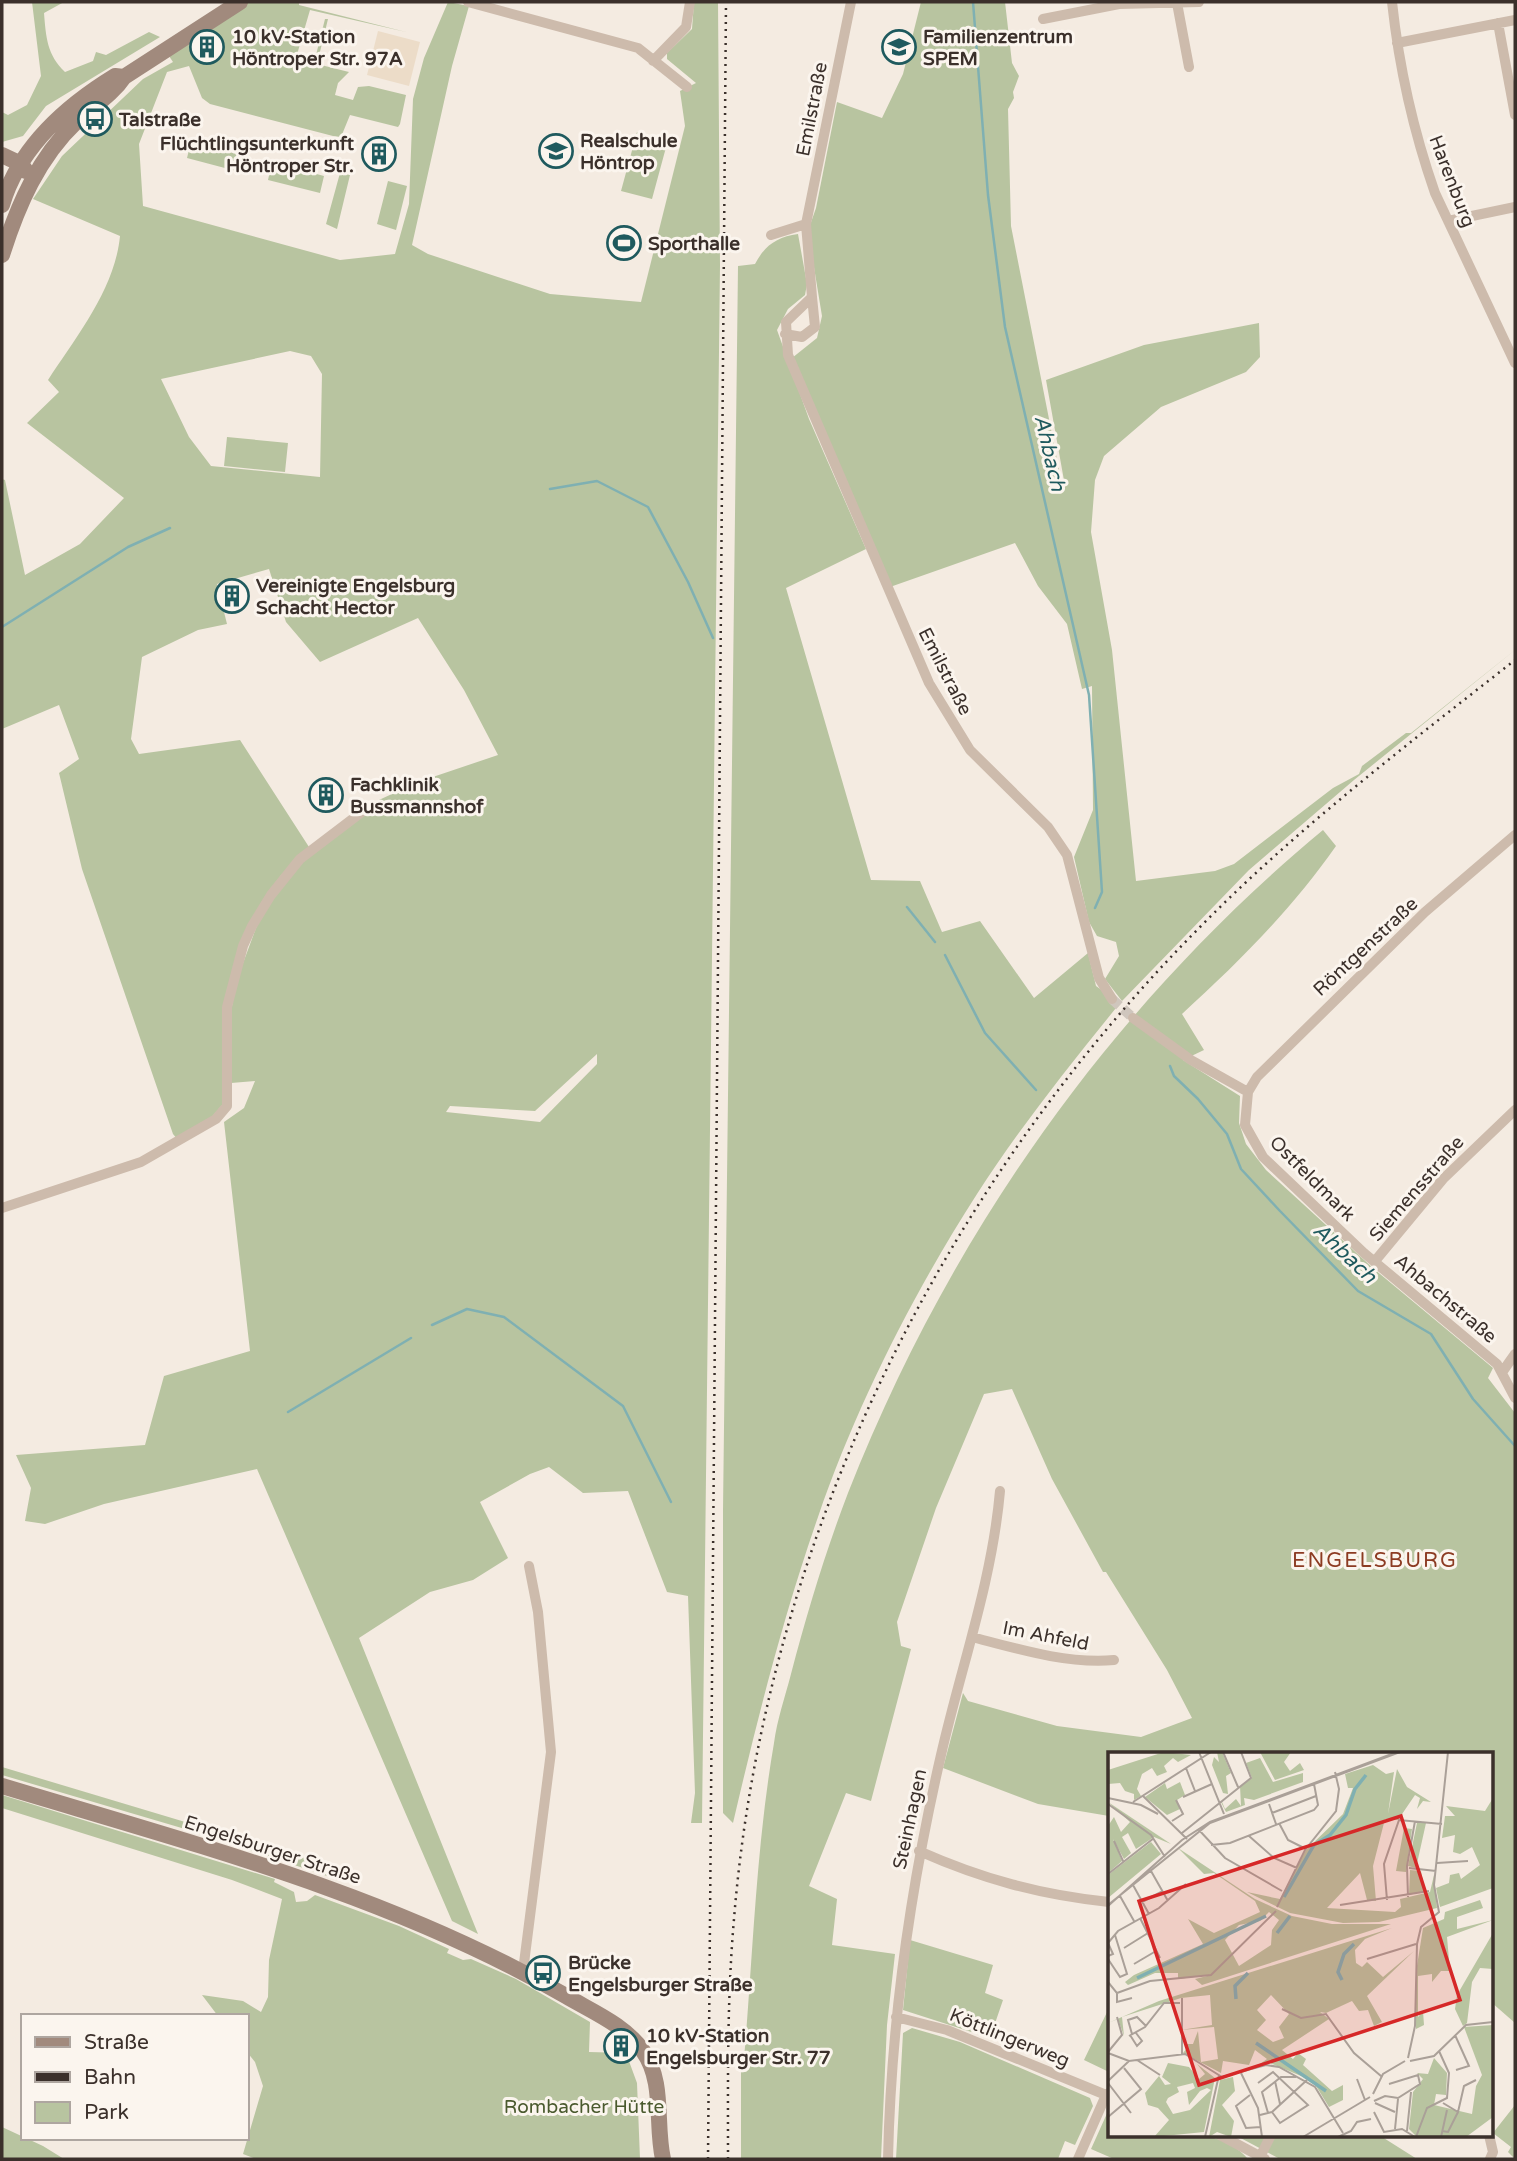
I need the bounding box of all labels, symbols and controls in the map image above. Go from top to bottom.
place label: 10 kV-Station Höntroper Str. 97A [232,26,403,71]
place label: Familienzentrum SPEM [923,26,1073,70]
building icon: 10 kV-Station Höntroper Str. 97A [188,28,226,66]
school or university icon: Familienzentrum SPEM [880,28,918,66]
street label: Emilstraße [792,60,832,158]
bus stop icon: Talstraße [76,100,114,138]
place label: Talstraße [118,109,201,131]
place label: Realschule Höntrop [580,130,678,175]
school or university icon: Realschule Höntrop [537,132,575,170]
street label: Harenburg [1424,132,1480,231]
place label: Flüchtlingsunterkunft Höntroper Str. [160,133,355,178]
building icon: Flüchtlingsunterkunft Höntroper Str. [360,135,398,173]
sports icon: Sporthalle [605,224,643,262]
place label: Sporthalle [648,233,740,256]
water label: Ahbach [1029,413,1071,495]
place label: Vereinigte Engelsburg Schacht Hector [256,575,455,619]
building icon: Vereinigte Engelsburg Schacht Hector [213,577,251,615]
street label: Emilstraße [914,624,977,719]
place label: Fachklinik Bussmannshof [350,774,484,818]
building icon: Fachklinik Bussmannshof [307,776,345,814]
street label: Röntgenstraße [1309,893,1422,1001]
street label: Ostfeldmark [1265,1131,1360,1226]
street label: Siemensstraße [1365,1131,1469,1246]
water label: Ahbach [1308,1218,1382,1290]
street label: Ahbachstraße [1390,1250,1501,1348]
district label: ENGELSBURG [1292,1548,1458,1573]
street label: Im Ahfeld [1001,1617,1091,1655]
inset map [1108,1752,1492,2136]
street label: Steinhagen [889,1767,931,1871]
street label: Engelsburger Straße [182,1811,364,1889]
place label: Brücke Engelsburger Straße [568,1952,753,1997]
bus stop icon: Brücke Engelsburger Straße [524,1954,562,1992]
street label: Köttlingerweg [946,2004,1073,2072]
legend [21,2014,248,2140]
place label: 10 kV-Station Engelsburger Str. 77 [646,2025,831,2070]
building icon: 10 kV-Station Engelsburger Str. 77 [602,2027,640,2065]
text: Straße [84,2030,149,2055]
text: Bahn [84,2065,136,2090]
park label: Rombacher Hütte [504,2096,664,2118]
text: Park [84,2100,129,2125]

